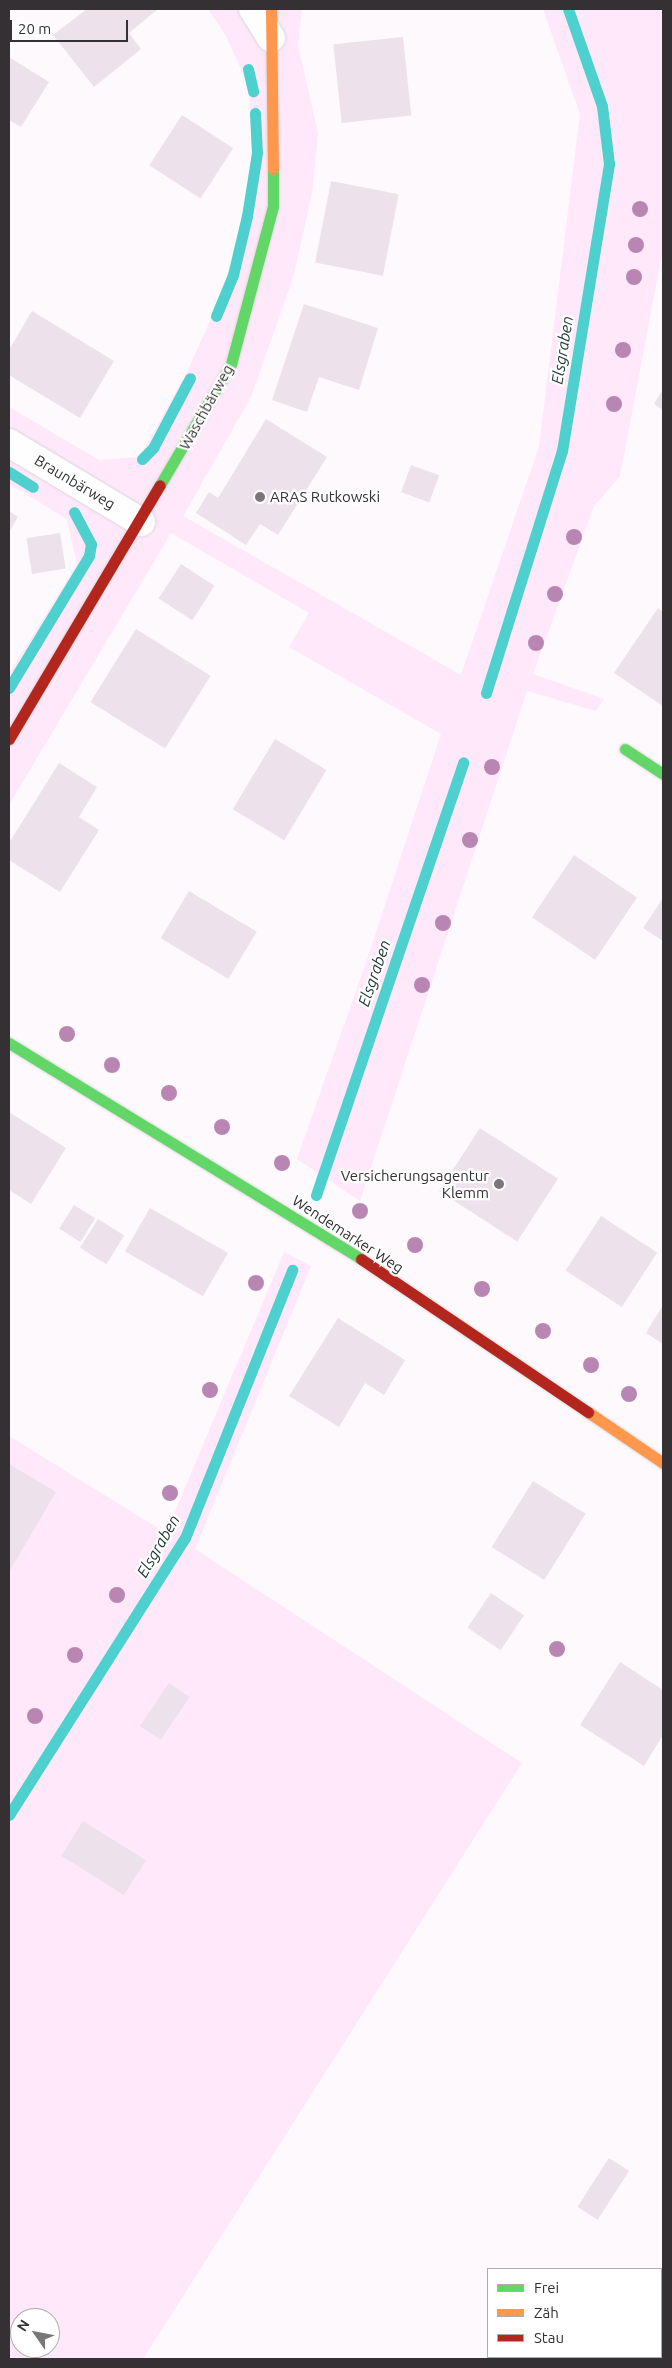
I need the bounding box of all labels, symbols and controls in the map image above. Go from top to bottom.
scale bar [12,10,130,42]
text: 20 m [18,20,51,37]
water label: Elsgraben [547,314,577,386]
street label: Waschbärweg [175,361,237,453]
street label: Braunbärweg [31,451,119,513]
place label: ARAS Rutkowski [270,488,380,506]
marker: ARAS Rutkowski [254,491,266,503]
water label: Elsgraben [354,937,394,1009]
place label: Versicherungsagentur Klemm [341,1166,489,1201]
marker: Versicherungsagentur Klemm [493,1178,505,1190]
street label: Wendemarker Weg [289,1191,407,1277]
water label: Elsgraben [132,1511,184,1581]
legend [487,2268,662,2358]
text: Frei [534,2279,559,2296]
text: Zäh [534,2304,559,2321]
north arrow [10,2308,60,2358]
text: N [14,2317,33,2334]
text: Stau [534,2329,564,2346]

